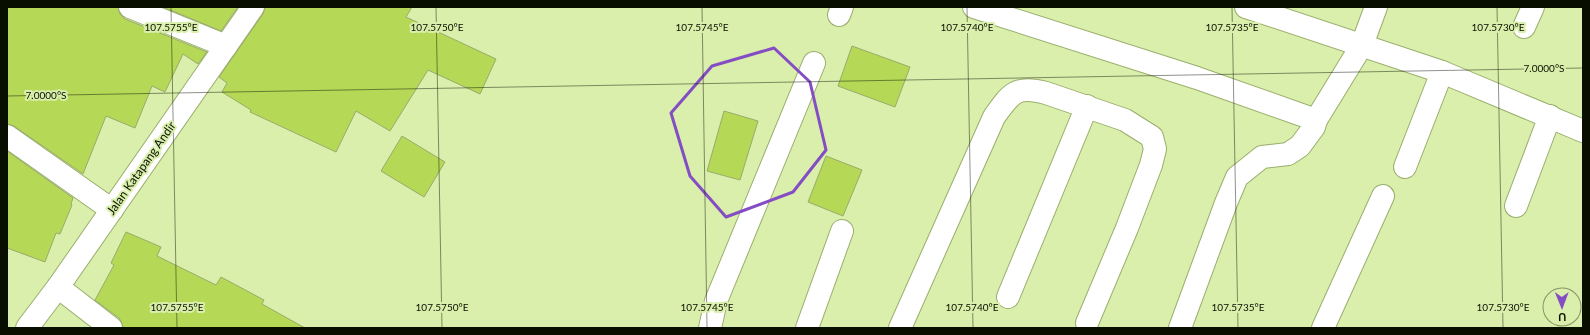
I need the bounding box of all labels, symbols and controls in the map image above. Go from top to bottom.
text: 107.5755°E [145,21,198,33]
text: 107.5750°E [411,21,464,33]
text: 107.5745°E [676,21,729,33]
text: 107.5740°E [941,21,994,33]
text: 107.5735°E [1206,21,1259,33]
text: 107.5730°E [1472,21,1525,33]
text: 7.0000°S [1524,62,1564,74]
text: 7.0000°S [26,89,66,101]
street label: Jalan Katapang Andir [103,118,179,218]
north arrow [1542,287,1582,327]
text: 107.5755°E [151,301,204,313]
text: 107.5750°E [416,301,469,313]
text: 107.5745°E [681,301,734,313]
text: 107.5740°E [946,301,999,313]
text: 107.5735°E [1212,301,1265,313]
text: 107.5730°E [1477,301,1530,313]
text: U [1558,311,1566,324]

